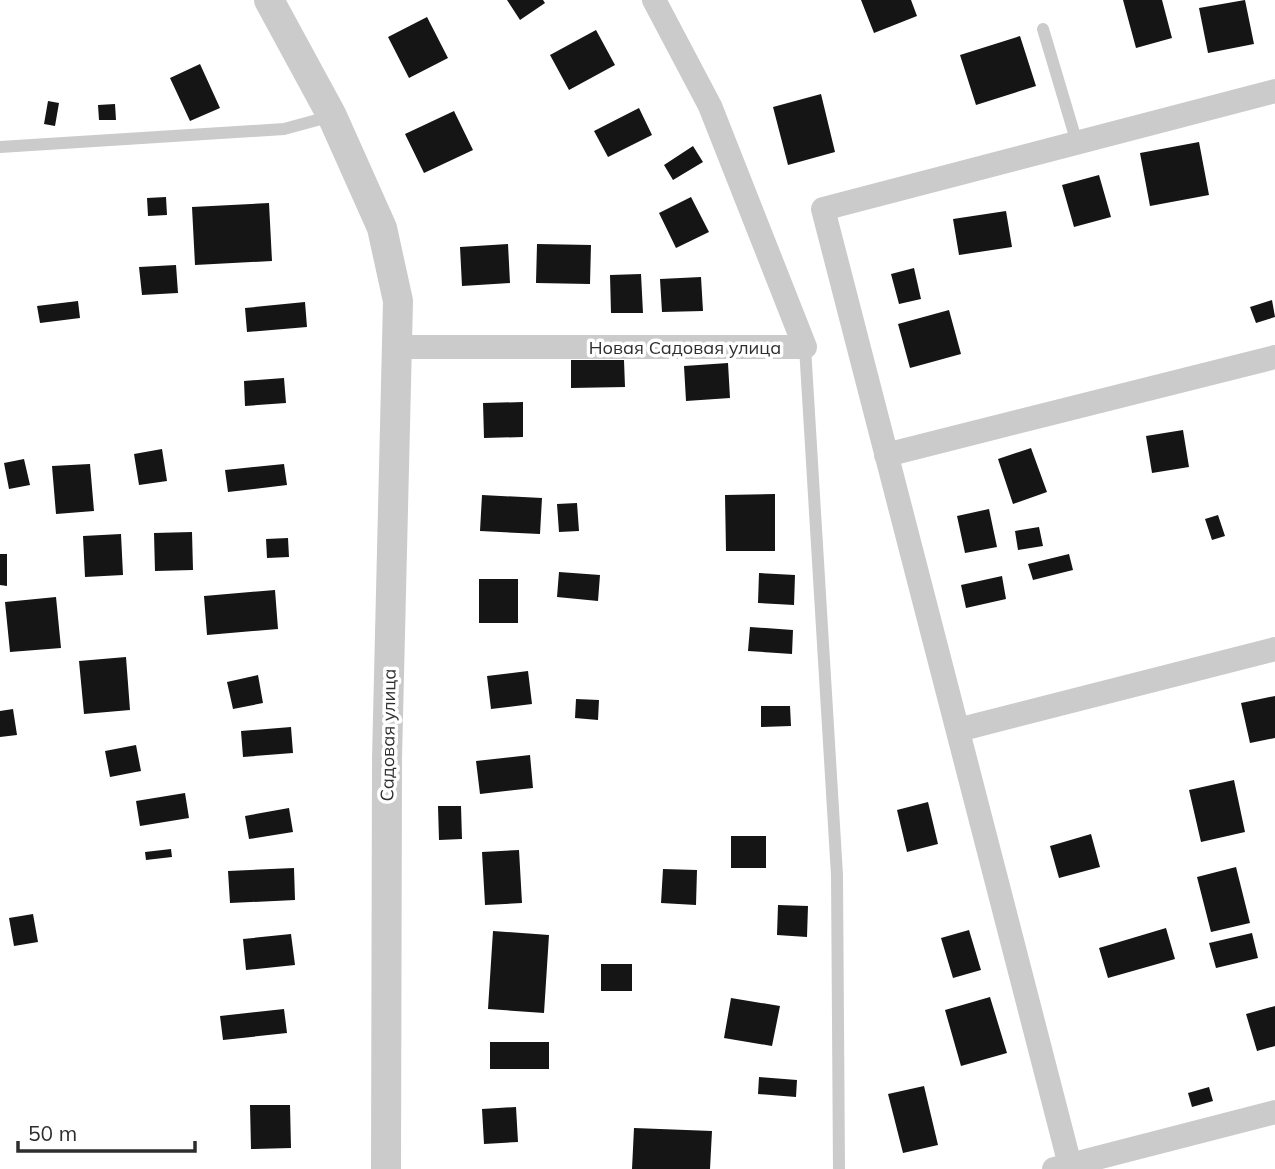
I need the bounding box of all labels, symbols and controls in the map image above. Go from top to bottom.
street label: Новая Садовая улица [589,336,781,359]
street label: Садовая улица [375,669,401,801]
scale bar [18,1110,194,1154]
text: 50 m [28,1120,77,1146]

